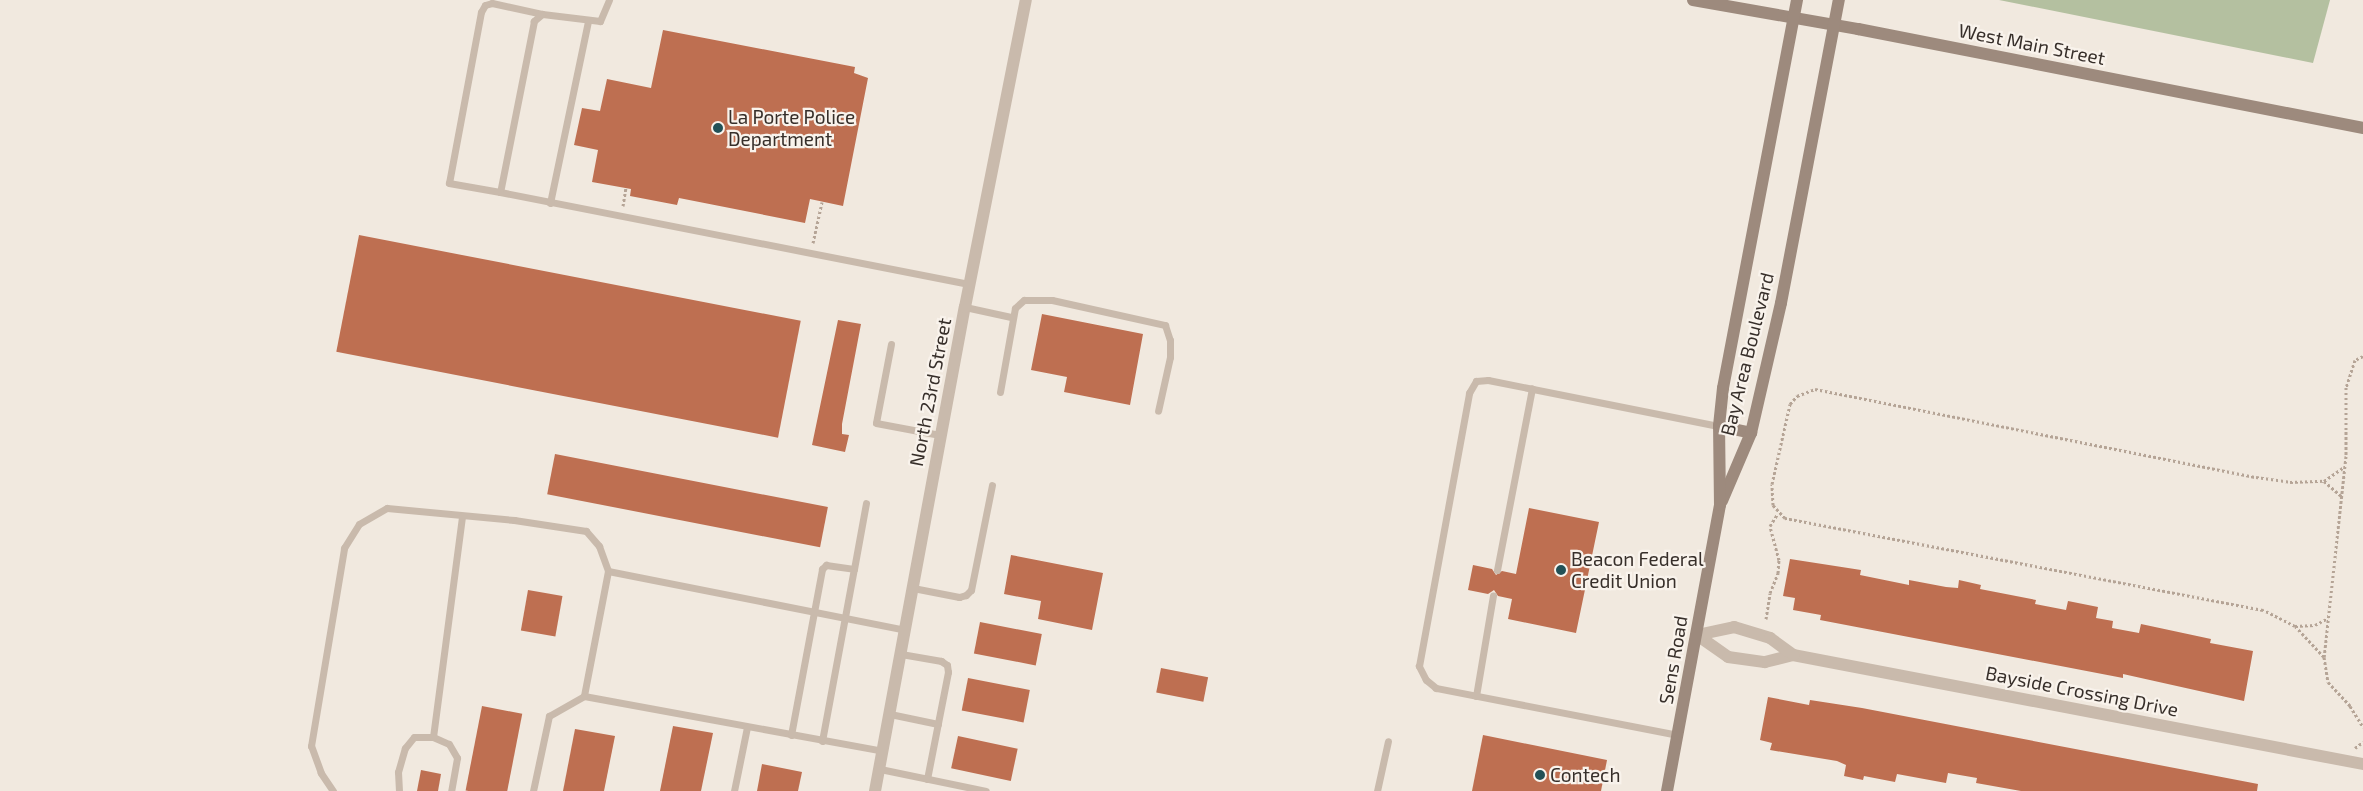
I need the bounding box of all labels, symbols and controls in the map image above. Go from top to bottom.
street label: West Main Street [1957,19,2107,69]
place label: La Porte Police Department [728,106,855,150]
marker: La Porte Police Department [712,122,724,134]
street label: Bay Area Boulevard [1716,270,1778,438]
street label: North 23rd Street [904,316,956,468]
place label: Beacon Federal Credit Union [1571,548,1704,592]
marker: Beacon Federal Credit Union [1555,564,1567,576]
street label: Sens Road [1654,614,1692,706]
street label: Bayside Crossing Drive [1984,661,2180,721]
place label: Contech [1550,764,1620,786]
marker: Contech [1534,769,1546,781]

